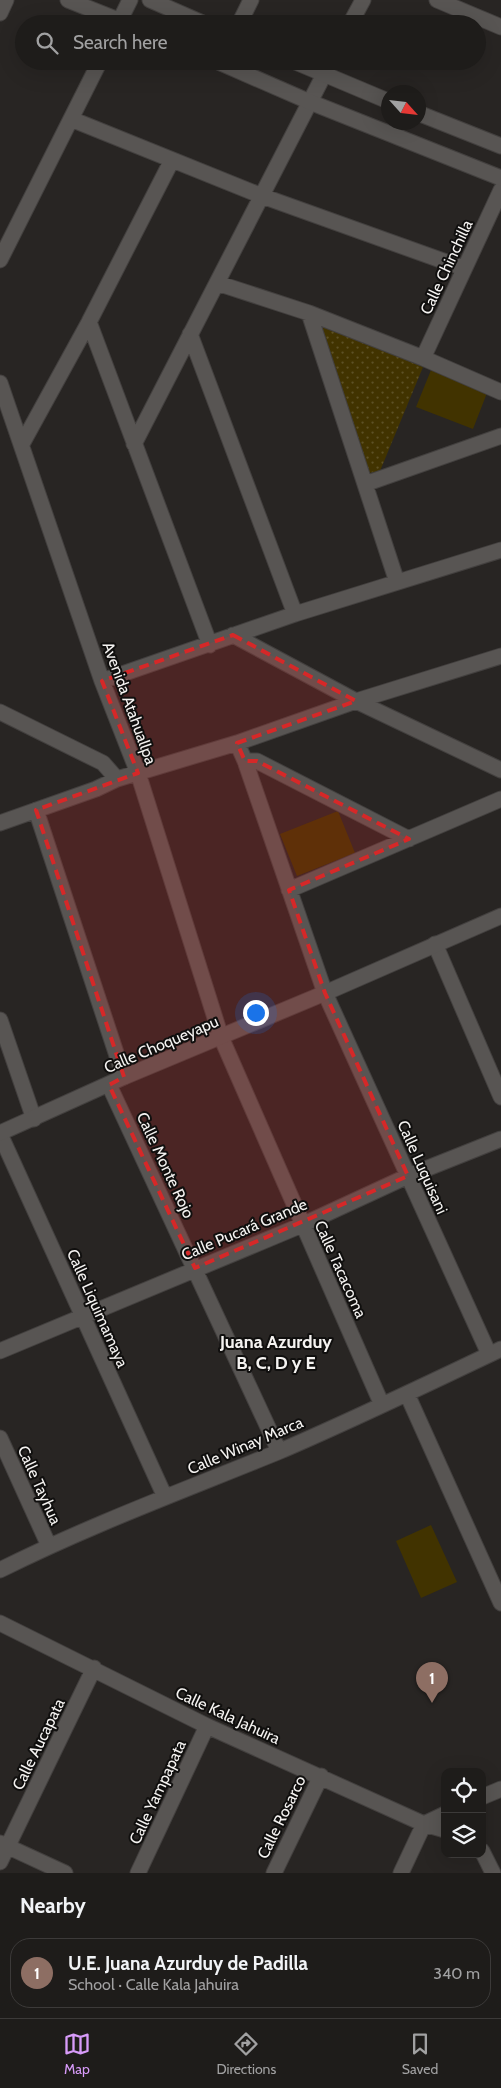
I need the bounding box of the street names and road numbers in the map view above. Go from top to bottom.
street label: Calle Chinchilla [416,217,477,318]
street label: Avenida Atahuallpa [99,639,161,767]
street label: Calle Choqueyapu [101,1012,221,1077]
street label: Calle Monte Rojo [133,1109,198,1221]
street label: Calle Luquisani [393,1117,452,1217]
street label: Calle Pucará Grande [178,1194,310,1265]
street label: Calle Tacacoma [311,1218,371,1321]
street label: Calle Liquimamaya [63,1246,132,1371]
street label: Calle Winay Marca [185,1412,306,1478]
street label: Calle Tayhua [14,1443,66,1528]
street label: Calle Kala Jahuira [172,1683,283,1748]
street label: Calle Aucapata [8,1695,69,1793]
street label: Calle Yampapata [125,1737,190,1847]
street label: Calle Rosarco [253,1772,310,1862]

